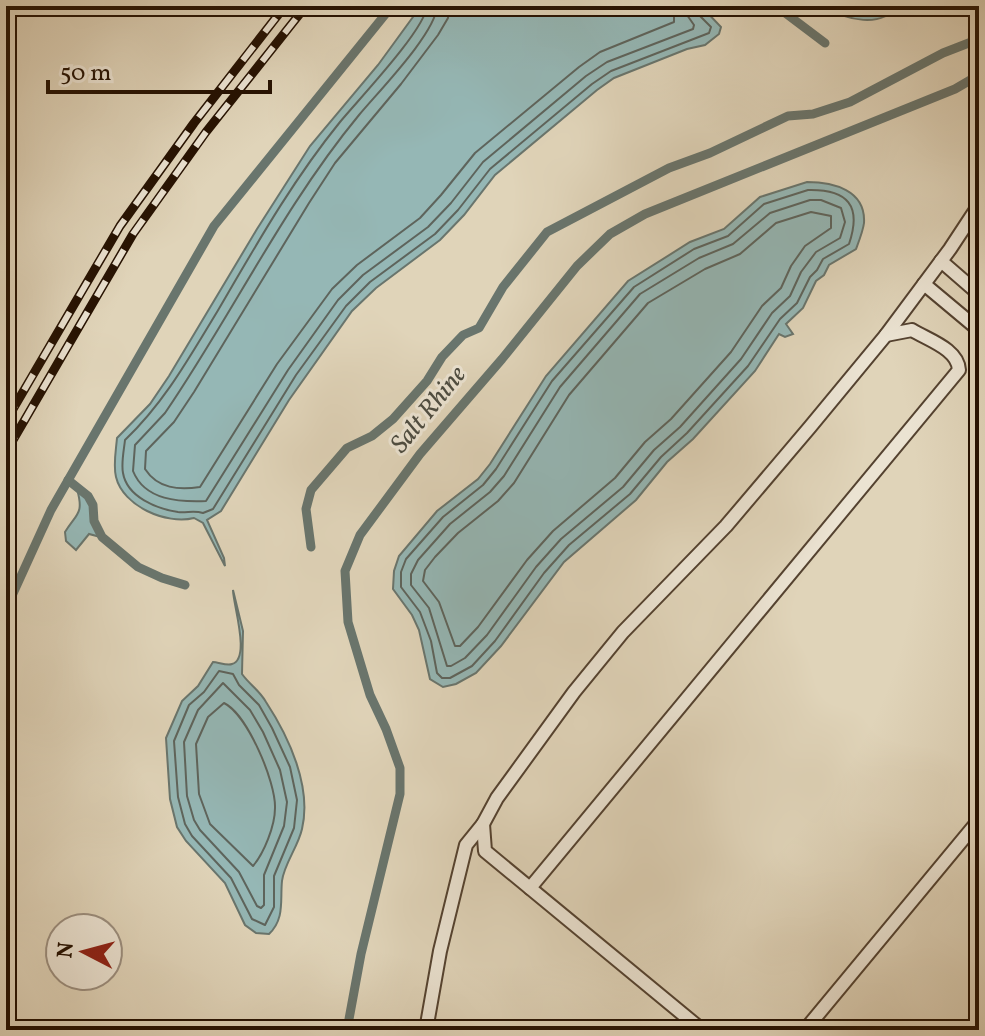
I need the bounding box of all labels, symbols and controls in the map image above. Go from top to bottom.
scale bar [48,44,270,94]
text: 50 m [60,57,112,91]
water label: Salt Rhine [383,358,476,461]
north arrow [44,912,124,992]
text: N [50,941,83,960]

